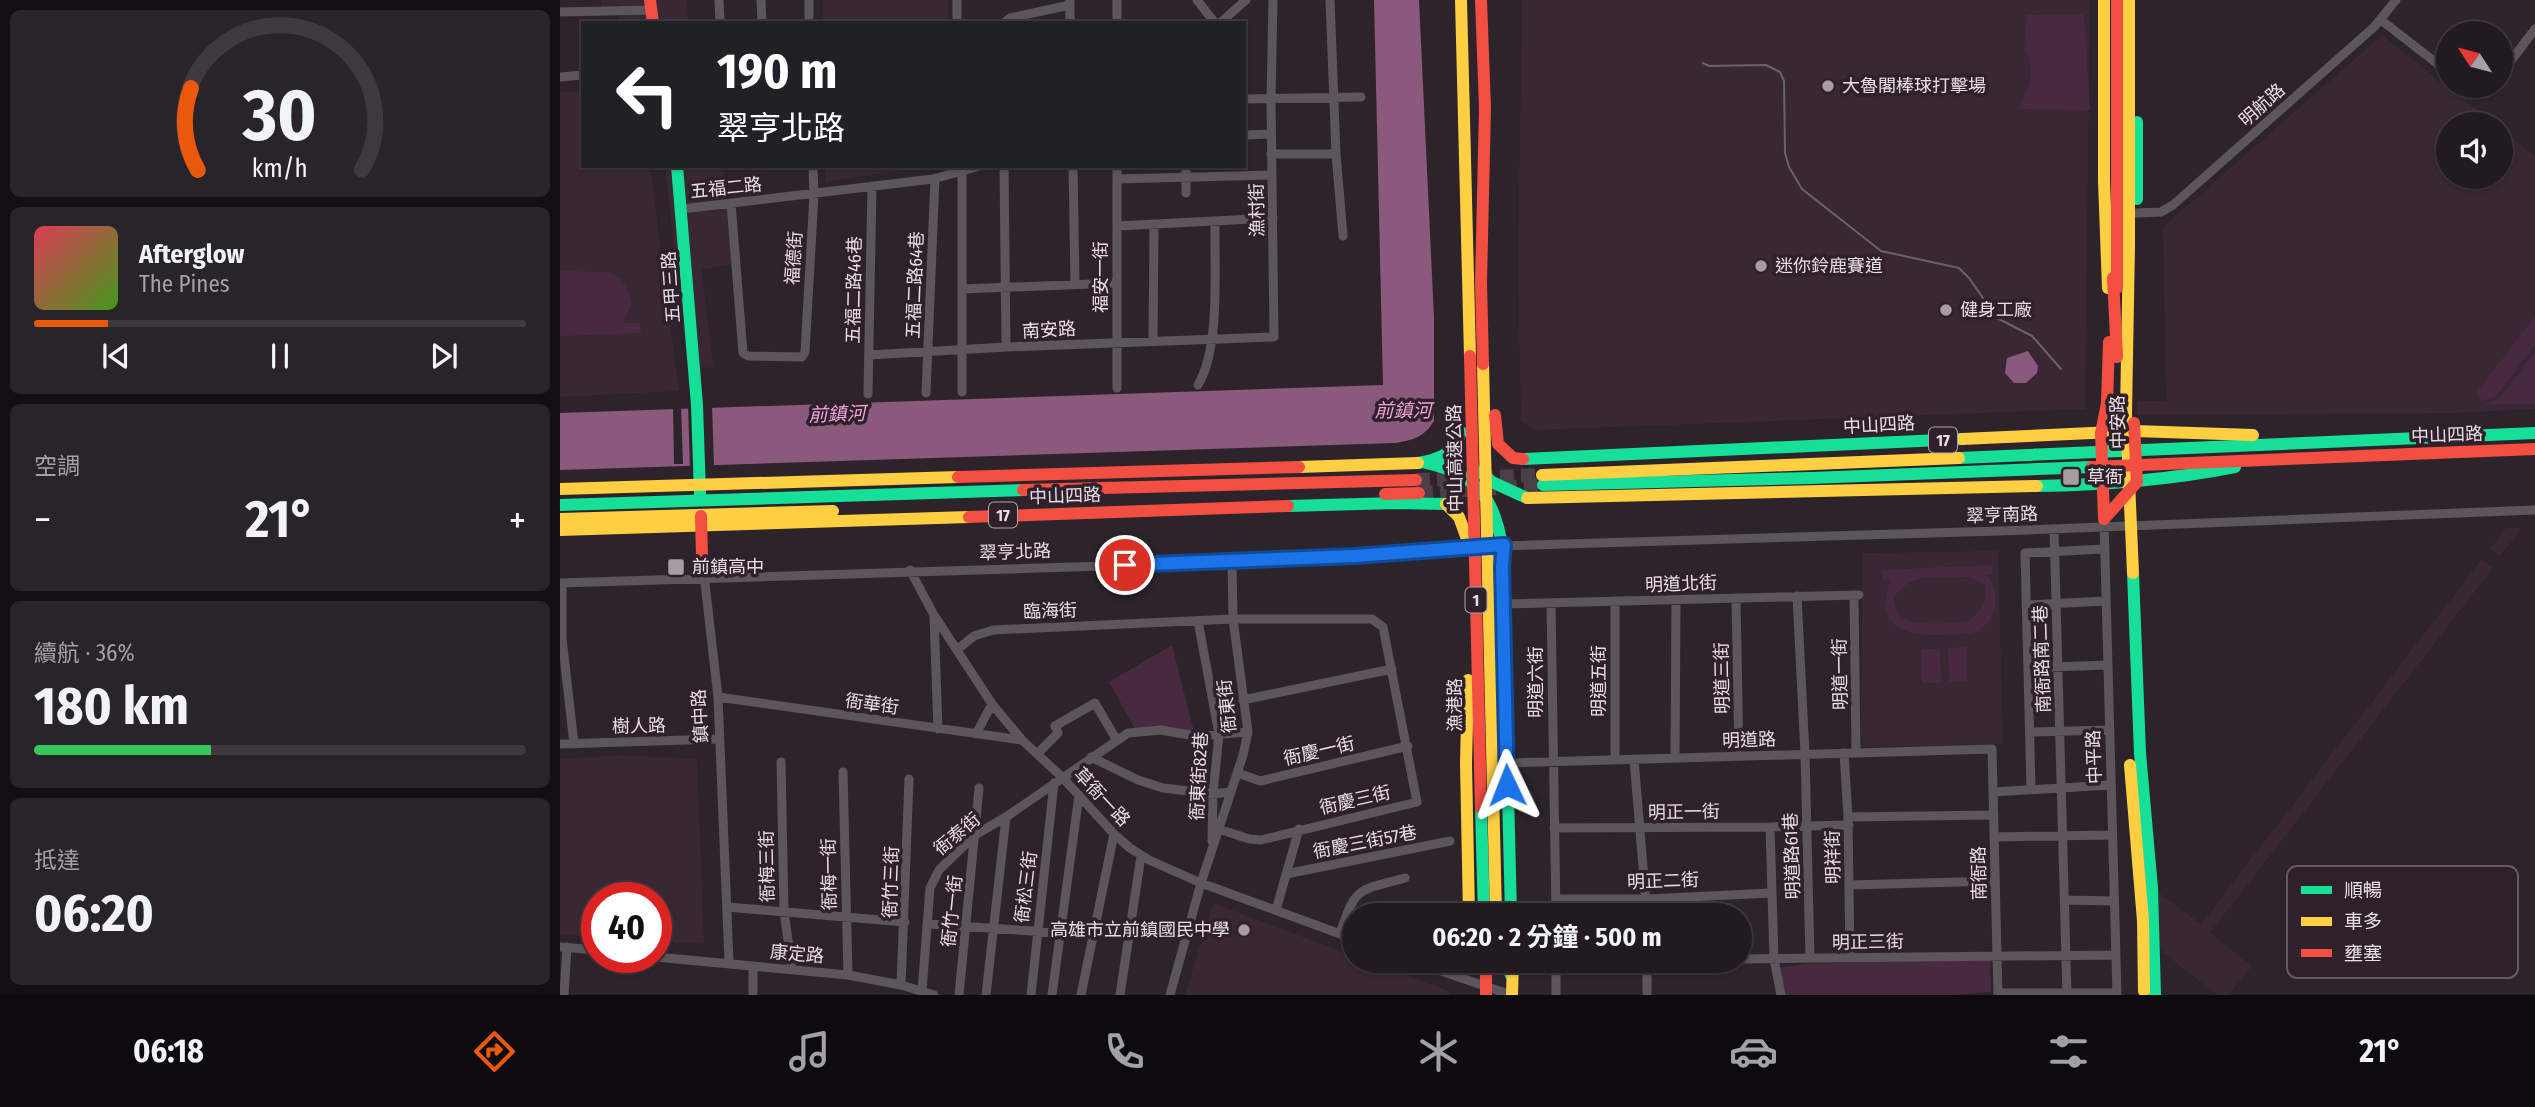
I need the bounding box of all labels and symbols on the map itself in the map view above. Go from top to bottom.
north arrow [2436,21,2513,98]
place label: 大魯閣棒球打擊場 [1842,75,1986,97]
marker: 大魯閣棒球打擊場 [1820,78,1836,94]
street label: 明航路 [2235,79,2289,131]
street label: 五福二路 [689,173,763,203]
street label: 漁村街 [1246,183,1268,237]
street label: 福德街 [781,230,807,286]
street label: 五福二路64巷 [902,231,928,339]
street label: 五福二路46巷 [842,236,866,344]
street label: 福安一街 [1090,241,1112,313]
street label: 五甲三路 [658,250,684,324]
place label: 迷你鈴鹿賽道 [1775,255,1883,277]
marker: 迷你鈴鹿賽道 [1753,258,1769,274]
place label: 健身工廠 [1960,299,2032,321]
marker: 健身工廠 [1938,302,1954,318]
street label: 南安路 [1021,318,1077,342]
street label: 中安路 [2107,395,2129,449]
water label: 前鎮河 [1374,399,1435,422]
water label: 前鎮河 [808,401,870,426]
street label: 中山高速公路 [1443,404,1467,512]
street label: 中山四路 [1842,412,1916,438]
street label: 中山四路 [2411,423,2483,447]
road number: 17 [1929,428,1957,452]
place label: 草衙 [2087,466,2123,488]
marker: 草衙 [2061,467,2081,487]
street label: 中山四路 [1029,484,1101,508]
road number: 17 [989,502,1017,528]
street label: 翠亨南路 [1966,503,2038,527]
pin [1095,535,1155,595]
street label: 翠亨北路 [979,540,1051,564]
place label: 前鎮高中 [692,556,764,578]
marker: 前鎮高中 [666,557,686,577]
street label: 明道北街 [1645,572,1717,596]
road number: 1 [1466,587,1486,612]
street label: 臨海街 [1023,599,1077,623]
street label: 南衙路南二巷 [2029,605,2055,713]
street label: 明道一街 [1828,638,1852,710]
street label: 明道三街 [1710,642,1734,714]
street label: 明道五街 [1588,645,1610,717]
street label: 明道六街 [1525,646,1547,718]
street label: 衙東街 [1213,678,1241,734]
street label: 漁港路 [1444,678,1466,732]
street label: 鎮中路 [688,688,712,744]
street label: 衙華街 [844,689,900,719]
street label: 樹人路 [612,715,666,737]
street label: 明道路 [1722,728,1776,752]
street label: 中平路 [2082,730,2106,784]
street label: 衙東街82巷 [1186,731,1212,821]
street label: 衙慶一街 [1281,732,1357,770]
position arrow [1470,748,1544,822]
street label: 草衙一路 [1069,763,1135,831]
street label: 衙慶三街 [1317,781,1393,819]
street label: 明正一街 [1648,800,1720,824]
street label: 衙泰街 [929,808,985,860]
street label: 明道路61巷 [1779,812,1805,900]
street label: 衙慶三街57巷 [1311,821,1419,863]
street label: 衙梅三街 [755,830,779,902]
street label: 明祥街 [1822,830,1844,884]
street label: 衙梅一街 [817,838,841,910]
street label: 衙竹三街 [879,846,903,918]
street label: 南衙路 [1968,846,1990,900]
street label: 衙松三街 [1011,850,1041,924]
legend [2287,866,2518,978]
street label: 明正二街 [1627,869,1699,893]
street label: 衙竹一街 [937,874,967,948]
text: 順暢 [2344,879,2382,902]
speed limit sign: 40 [581,882,672,973]
text: 車多 [2344,910,2382,933]
place label: 高雄市立前鎮國民中學 [1050,919,1230,941]
marker: 高雄市立前鎮國民中學 [1236,922,1252,938]
street label: 明正三街 [1832,930,1904,954]
street label: 康定路 [769,941,825,967]
text: 壅塞 [2344,942,2382,965]

